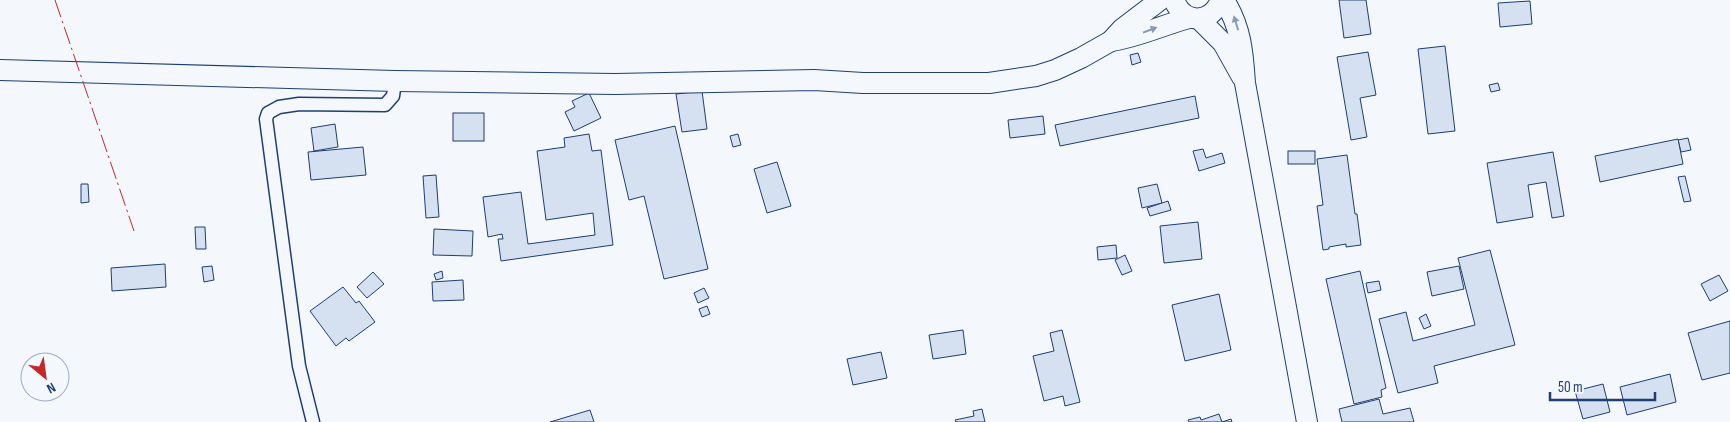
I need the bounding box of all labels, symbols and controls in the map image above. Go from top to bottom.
one-way arrow [1232,15,1240,30]
one-way arrow [1143,26,1158,34]
north arrow [20,352,70,402]
scale bar [1550,370,1655,402]
text: 50 m [1558,378,1583,397]
text: N [44,379,58,397]

